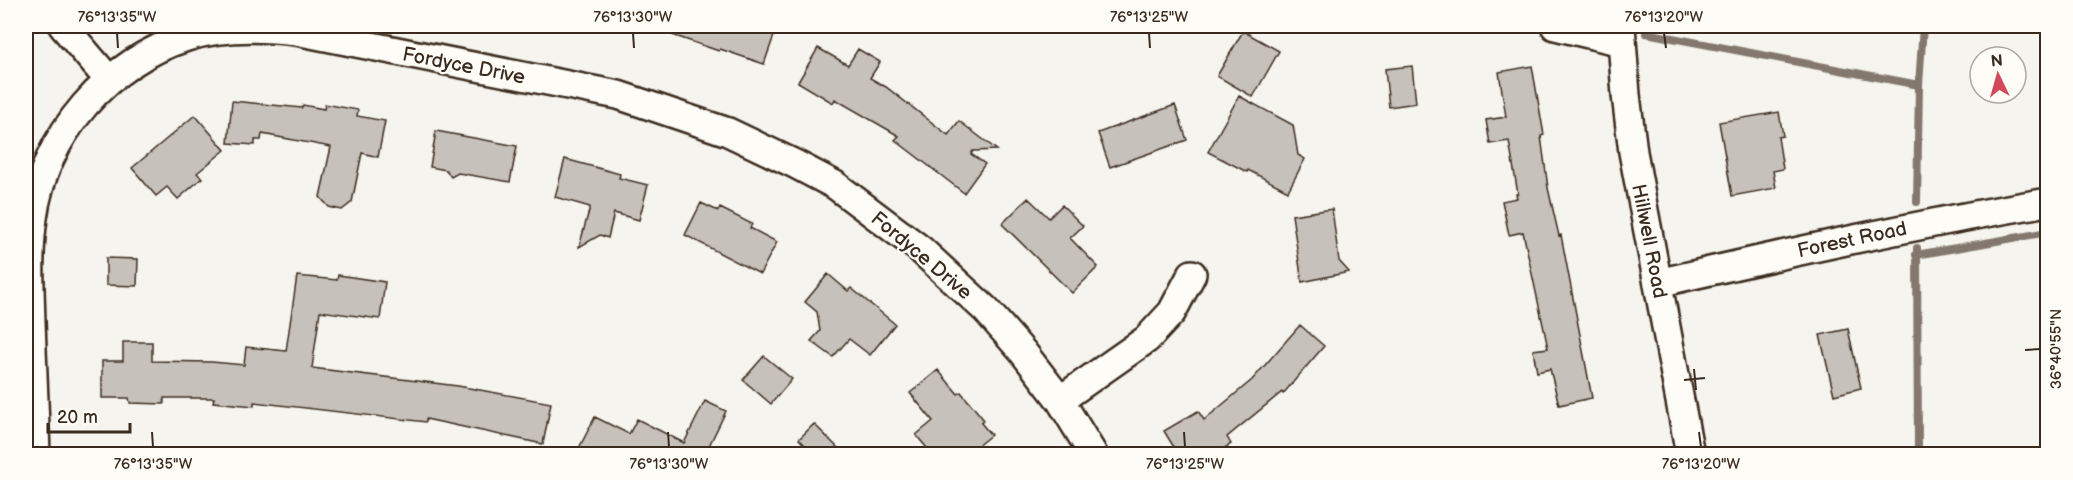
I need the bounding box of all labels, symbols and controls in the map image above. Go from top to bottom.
text: 76°13'35"W [78,8,157,27]
text: 76°13'30"W [594,8,673,27]
text: 76°13'25"W [1110,8,1188,27]
text: 76°13'20"W [1625,8,1704,27]
street label: Fordyce Drive [400,42,527,90]
north arrow [1968,45,2028,105]
text: N [1990,52,2004,72]
street label: Hillwell Road [1626,182,1672,300]
street label: Fordyce Drive [866,207,977,305]
street label: Forest Road [1795,217,1909,263]
text: 36°40'55"N [2047,309,2066,389]
scale bar [48,396,130,434]
text: 20 m [57,407,98,428]
text: 76°13'35"W [114,455,193,474]
text: 76°13'30"W [630,455,709,474]
text: 76°13'25"W [1146,455,1224,474]
text: 76°13'20"W [1662,455,1741,474]

